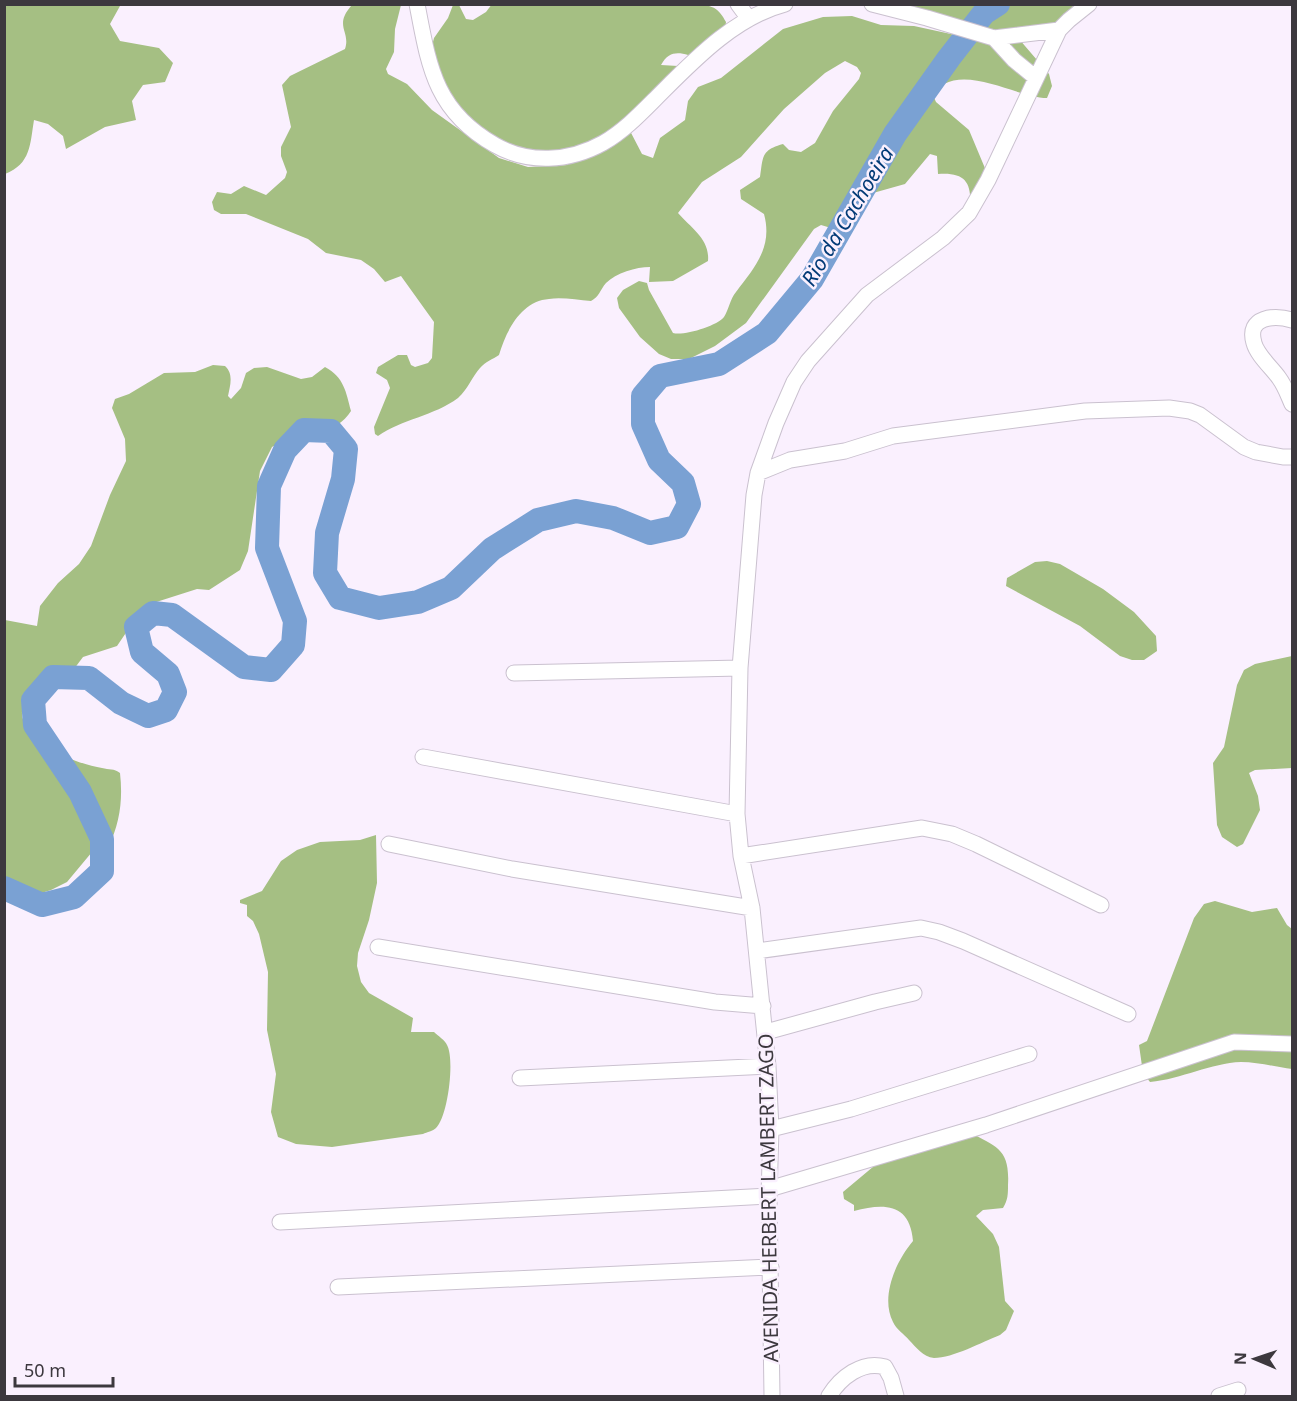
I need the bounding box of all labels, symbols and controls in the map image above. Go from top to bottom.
water label: Rio da Cachoeira [794,141,900,291]
street label: AVENIDA HERBERT LAMBERT ZAGO [752,1033,784,1363]
north arrow [1225,1329,1285,1389]
scale bar [15,1350,112,1388]
text: N [1229,1352,1251,1365]
text: 50 m [24,1358,66,1382]

